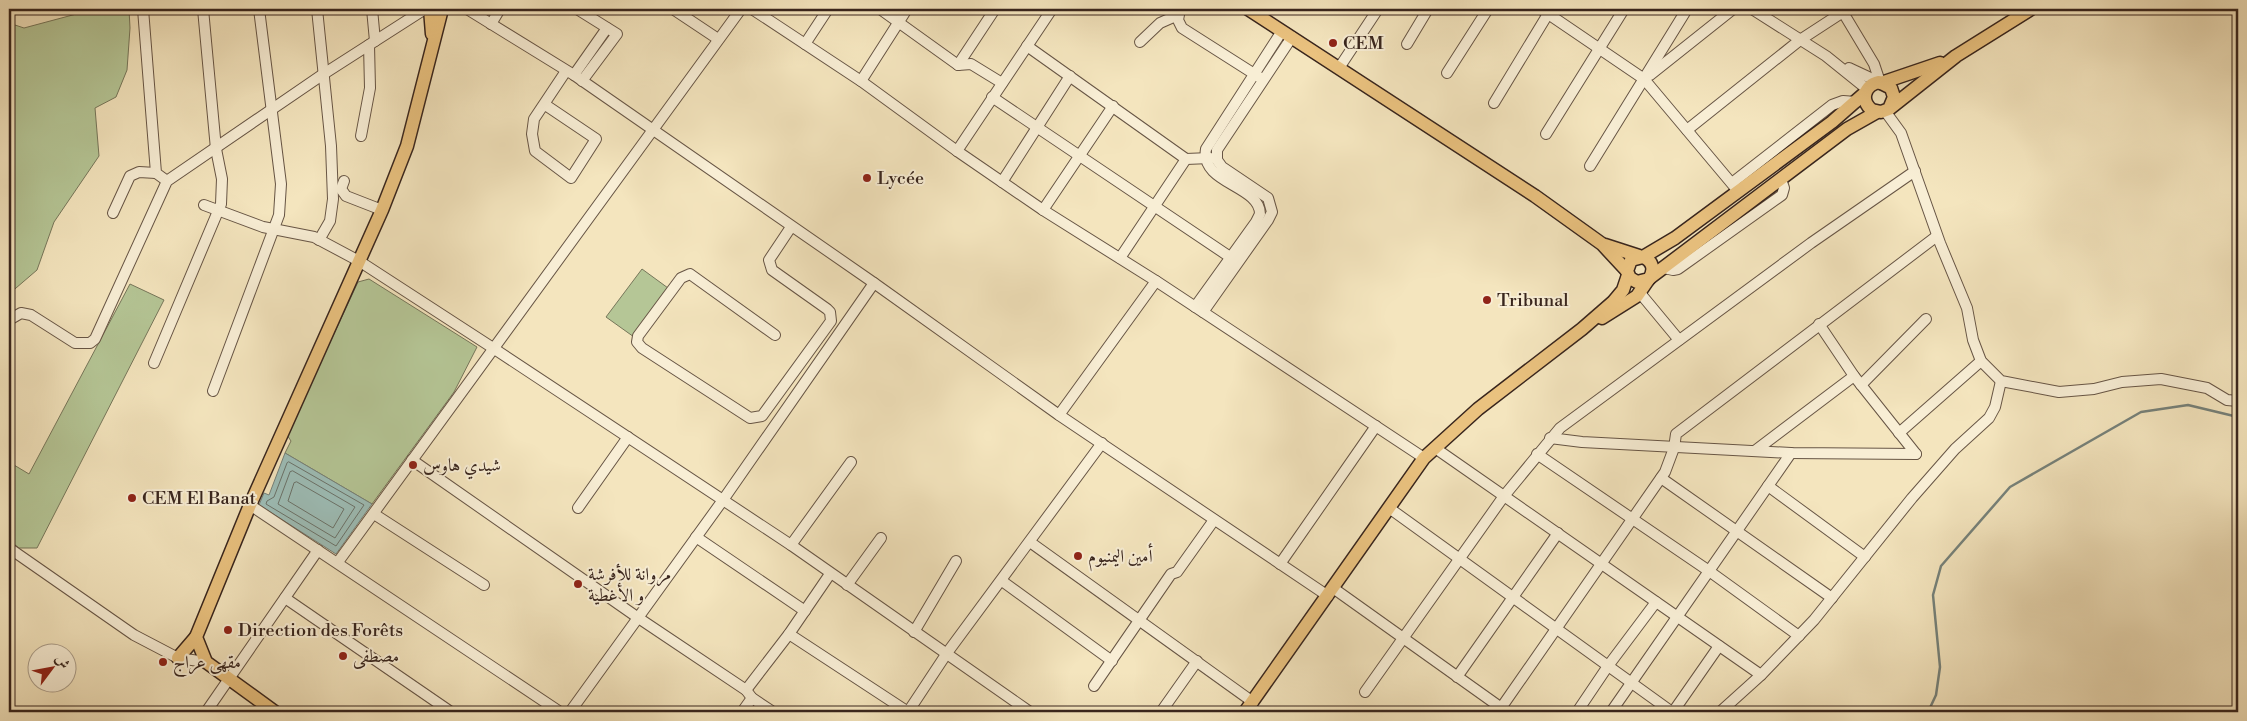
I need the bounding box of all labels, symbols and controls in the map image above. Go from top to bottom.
place label: CEM [1343,32,1384,55]
marker: CEM [1327,37,1339,49]
place label: Lycée [877,167,924,190]
marker: Lycée [861,172,873,184]
place label: Tribunal [1497,289,1569,312]
marker: Tribunal [1481,294,1493,306]
place label: شيدي هاوس [423,454,501,480]
marker: شيدي هاوس [407,459,419,471]
place label: CEM El Banat [142,487,256,510]
marker: CEM El Banat [126,492,138,504]
place label: أمين اليمنيوم [1088,543,1153,572]
marker: أمين اليمنيوم [1072,550,1084,562]
place label: مروانة للأفرشة و الأغطية [588,563,671,607]
marker: مروانة للأفرشة و الأغطية [572,578,584,590]
place label: Direction des Forêts [238,619,403,642]
marker: Direction des Forêts [222,624,234,636]
north arrow [28,644,78,694]
place label: مصطفى [353,645,399,669]
marker: مصطفى [337,650,349,662]
text: ش [51,651,74,672]
place label: مقهى عراج [173,651,241,678]
marker: مقهى عراج [157,656,169,668]

